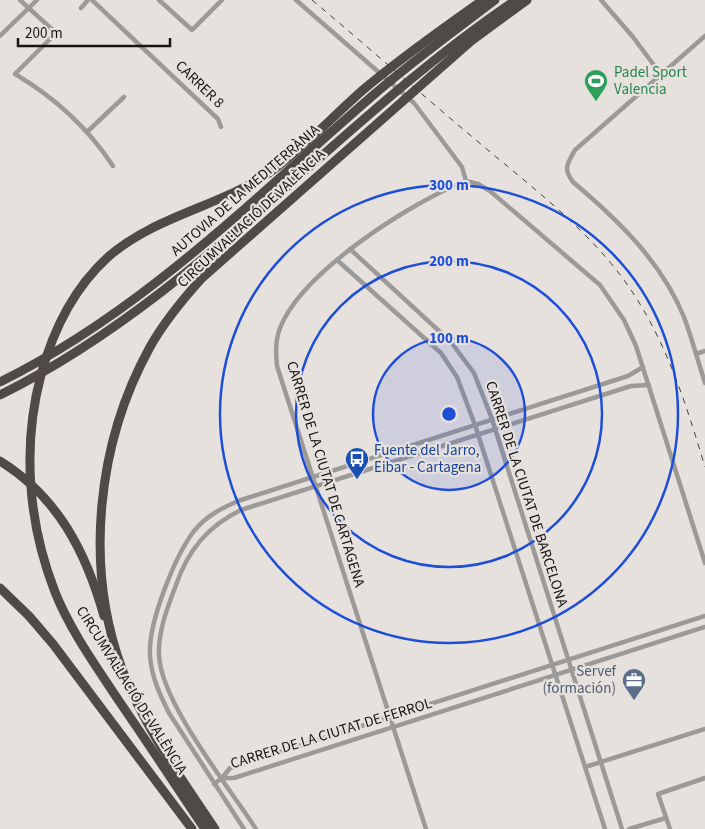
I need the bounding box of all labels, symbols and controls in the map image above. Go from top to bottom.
scale bar [18,15,170,47]
text: 200 m [25,23,63,44]
street label: CARRER 8 [171,56,229,113]
place label: Padel Sport Valencia [614,62,687,100]
sports icon: Padel Sport Valencia [583,68,609,102]
street label: AUTOVIA DE LA MEDITERRÀNIA [166,119,325,261]
street label: CIRCUMVAL·LACIÓ DE VALÈNCIA [173,144,330,293]
text: 300 m [429,175,469,196]
text: 200 m [429,251,469,272]
text: 100 m [429,328,469,349]
street label: CARRER DE LA CIUTAT DE CARTAGENA [281,359,370,591]
street label: CARRER DE LA CIUTAT DE BARCELONA [480,378,573,611]
centre of rings [440,405,458,423]
place label: Fuente del Jarro, Eibar - Cartagena [374,440,481,478]
bus stop icon: Fuente del Jarro, Eibar - Cartagena [344,446,370,480]
street label: CIRCUMVAL·LACIÓ DE VALÈNCIA [71,602,193,779]
place label: Servef (formación) [542,661,617,699]
office icon: Servef (formación) [621,667,647,701]
street label: CARRER DE LA CIUTAT DE FERROL [228,693,434,774]

